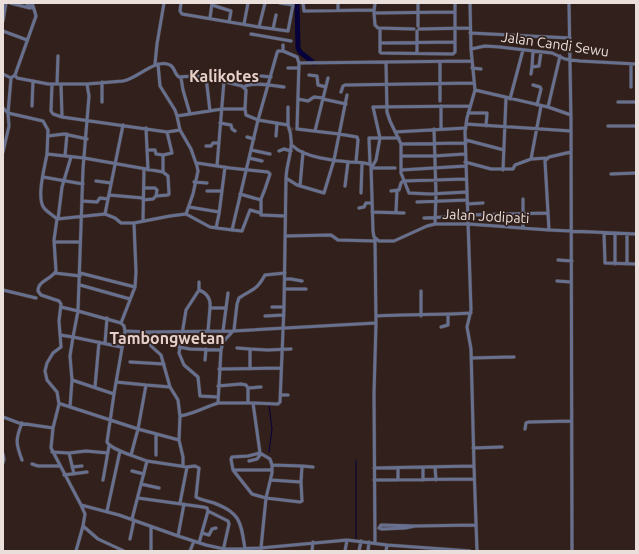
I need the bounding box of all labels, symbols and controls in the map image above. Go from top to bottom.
street label: Jalan Candi Sewu [500,29,610,59]
district label: Kalikotes [189,67,259,85]
street label: Jalan Jodipati [442,206,530,226]
district label: Tambongwetan [109,329,225,347]

